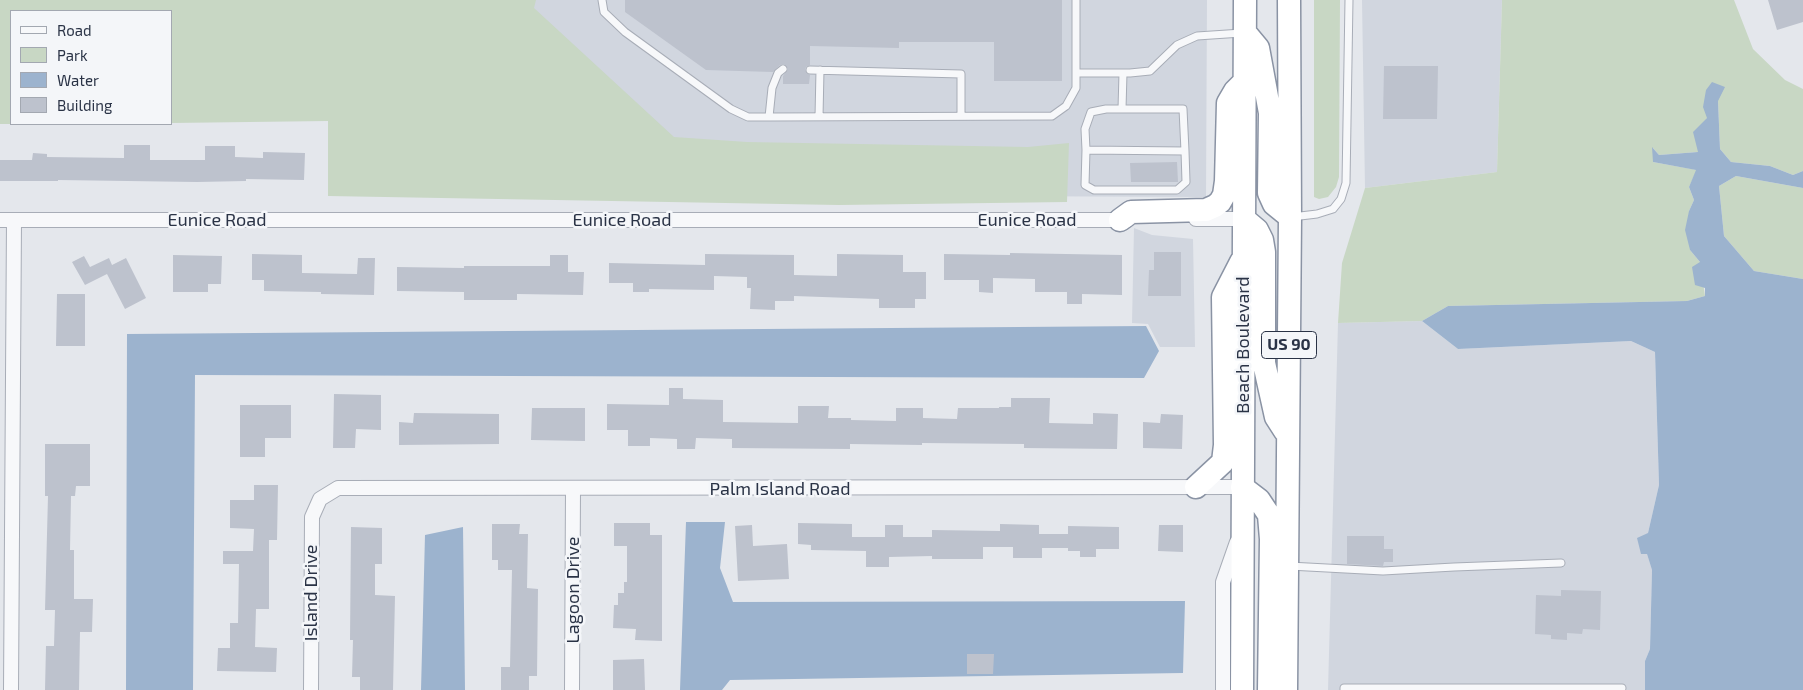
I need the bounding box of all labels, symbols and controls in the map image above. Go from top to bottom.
legend [10,10,172,125]
text: Road [57,21,92,39]
text: Park [57,46,88,64]
text: Water [57,71,99,89]
text: Building [57,96,112,114]
street label: Eunice Road [167,209,267,231]
street label: Eunice Road [572,209,672,231]
street label: Eunice Road [977,209,1077,231]
street label: Beach Boulevard [1232,276,1254,414]
road number: US 90 [1262,332,1316,358]
street label: Palm Island Road [710,478,850,500]
street label: Lagoon Drive [562,537,584,643]
street label: Island Drive [300,545,322,641]

